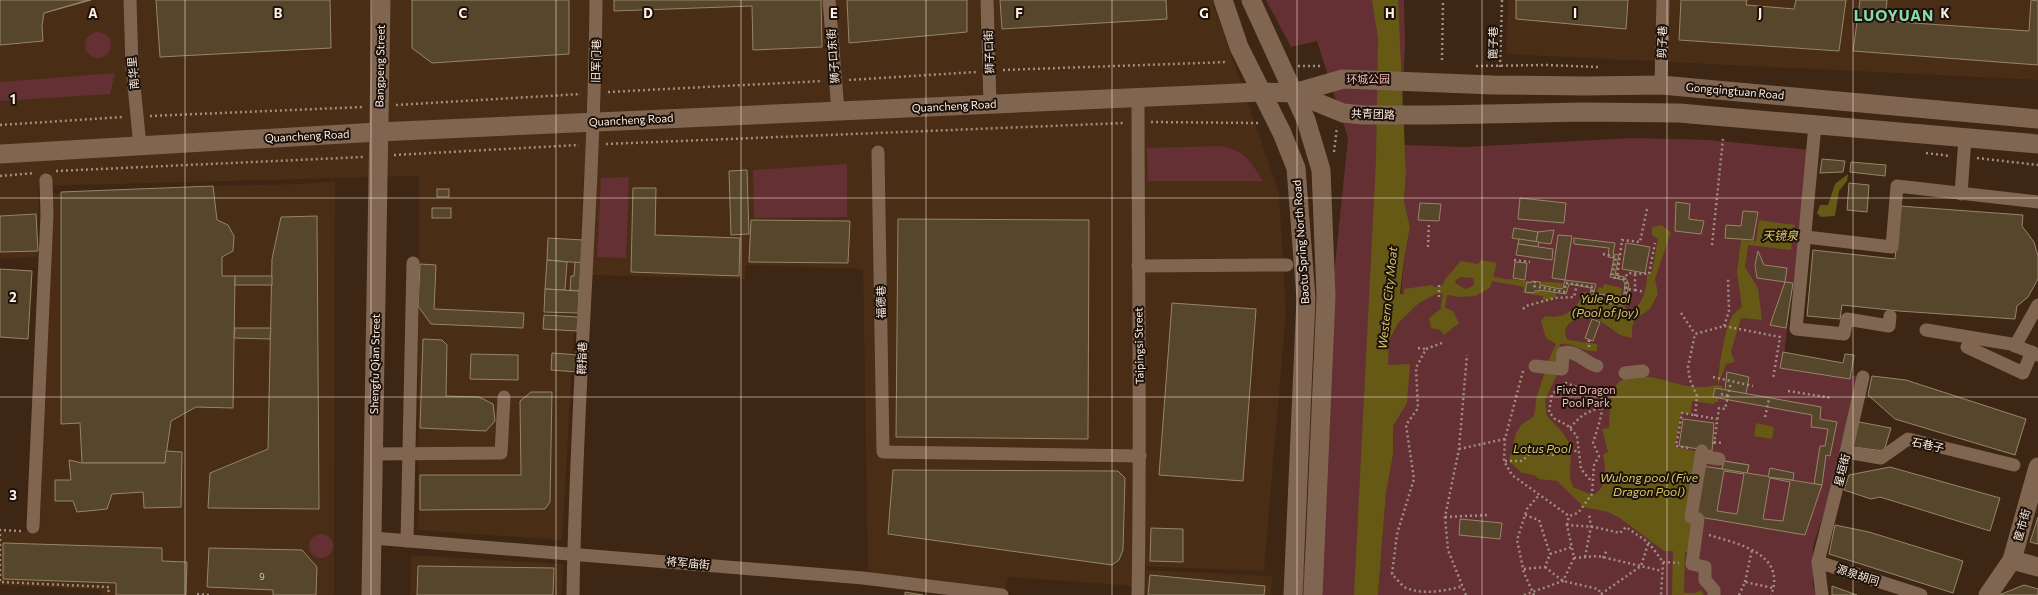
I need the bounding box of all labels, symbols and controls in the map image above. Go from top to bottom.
text: A [88,5,98,21]
text: B [274,5,283,21]
text: C [459,5,468,21]
text: D [643,5,653,21]
text: E [830,5,838,21]
text: F [1015,5,1023,21]
text: G [1199,5,1209,21]
text: H [1385,5,1395,21]
text: I [1573,5,1577,21]
text: J [1758,5,1762,21]
text: K [1940,5,1950,21]
district label: LUOYUAN [1854,6,1934,24]
street label: Bangpeng Street [372,24,387,108]
street label: 剪子巷 [1654,25,1669,59]
street label: 篦子巷 [1486,26,1499,60]
street label: 狮子口东街 [824,28,841,84]
street label: 狮子口街 [981,30,996,74]
street label: 旧军门巷 [589,39,602,83]
street label: 南华里 [125,56,140,90]
park label: 环城公园 [1346,72,1390,85]
street label: Gongqingtuan Road [1685,80,1785,101]
text: 1 [10,91,16,107]
street label: Quancheng Road [911,97,997,114]
street label: 共青团路 [1351,106,1395,121]
street label: Quancheng Road [588,111,674,128]
street label: Quancheng Road [264,127,350,144]
street label: Baotu Spring North Road [1290,179,1311,305]
water label: 天镜泉 [1762,228,1799,242]
water label: Western City Moat [1375,245,1399,350]
street label: 福德巷 [874,285,887,319]
text: 2 [9,289,17,305]
water label: Yule Pool (Pool of Joy) [1572,291,1639,320]
street label: Taipingsi Street [1131,307,1146,385]
street label: Shengfu Qian Street [367,313,382,414]
street label: 鞭指巷 [574,341,589,375]
park label: Five Dragon Pool Park [1556,383,1616,409]
street label: 石巷子 [1911,435,1946,454]
water label: Lotus Pool [1513,441,1572,455]
street label: 星垣街 [1831,452,1852,487]
water label: Wulong pool (Five Dragon Pool) [1600,470,1699,498]
text: 3 [9,487,17,503]
street label: 筐市街 [2011,507,2032,543]
street label: 将军庙街 [666,554,711,571]
street label: 源泉胡同 [1835,562,1881,588]
house number: 9 [259,571,265,582]

